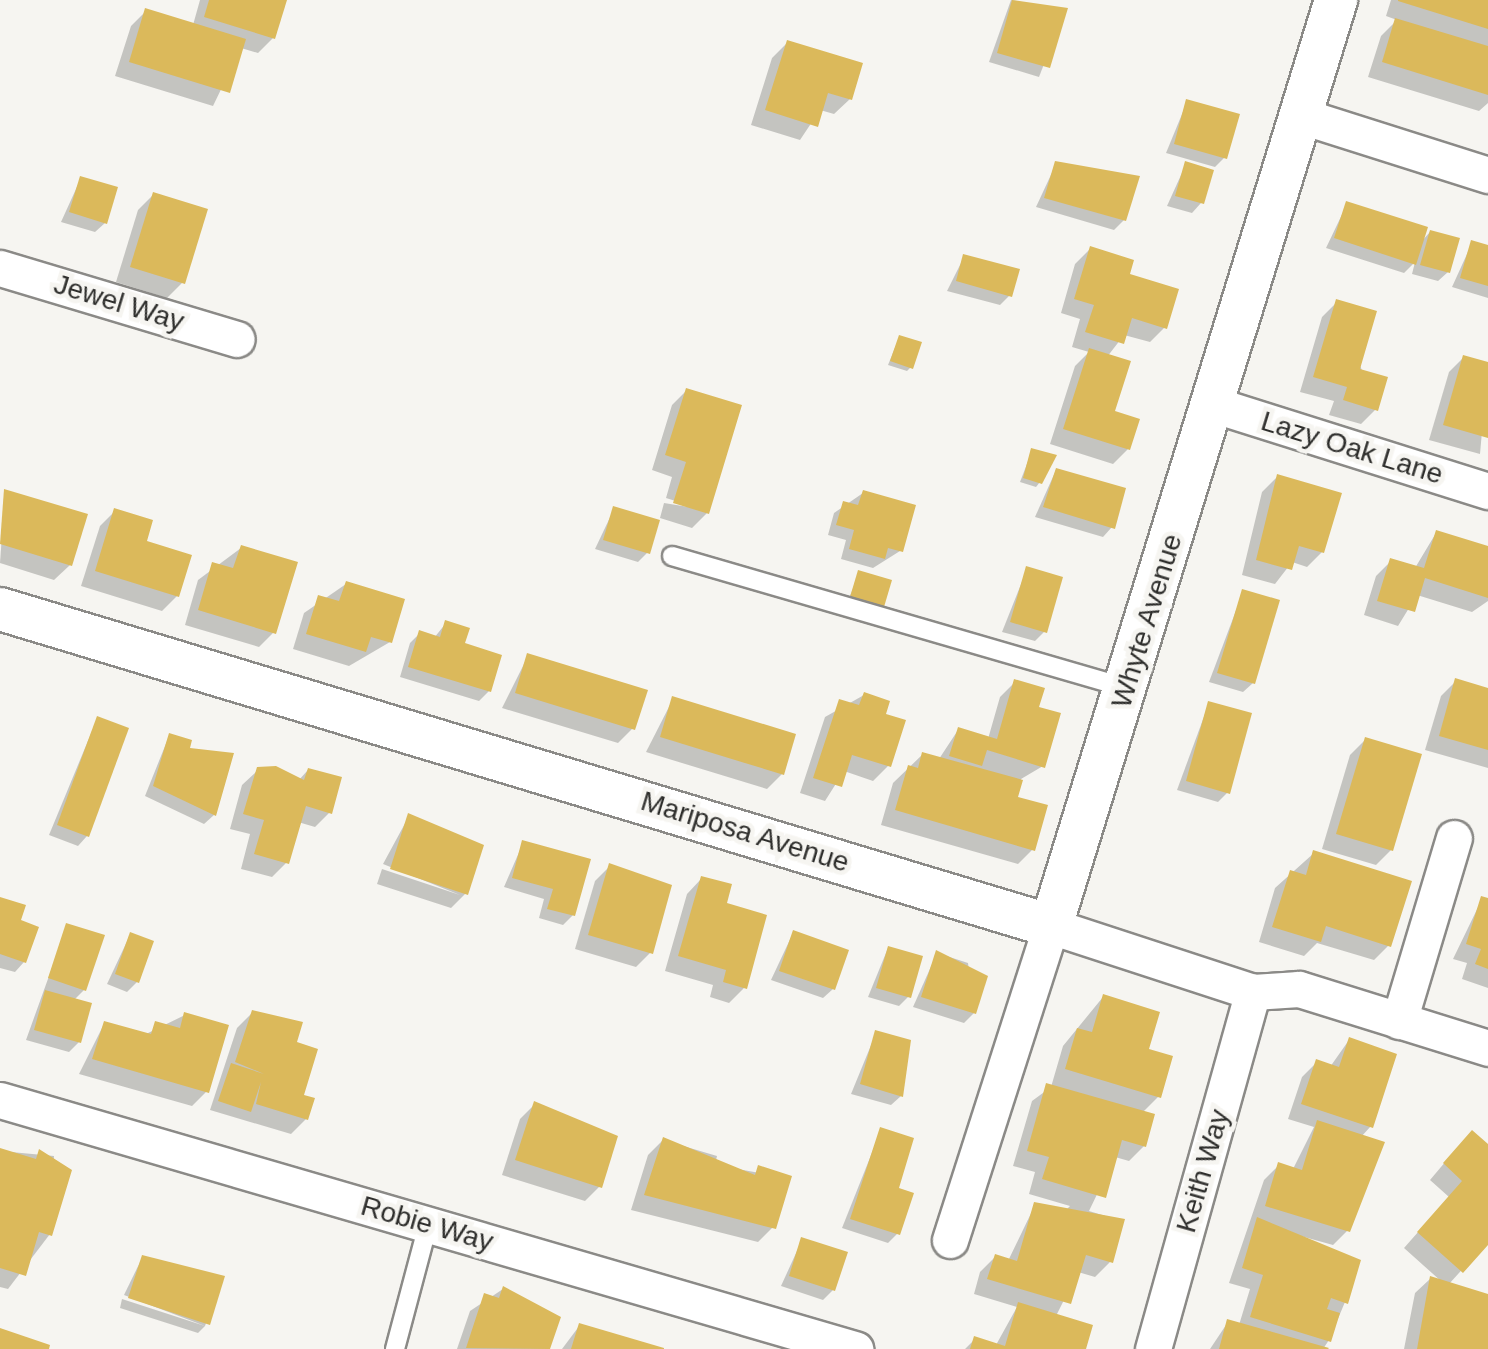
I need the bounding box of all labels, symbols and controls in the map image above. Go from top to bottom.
street label: Jewel Way [50,267,188,339]
street label: Lazy Oak Lane [1257,404,1447,492]
street label: Whyte Avenue [1104,529,1190,713]
street label: Mariposa Avenue [636,784,854,880]
street label: Keith Way [1169,1106,1237,1236]
street label: Robie Way [357,1189,497,1259]

